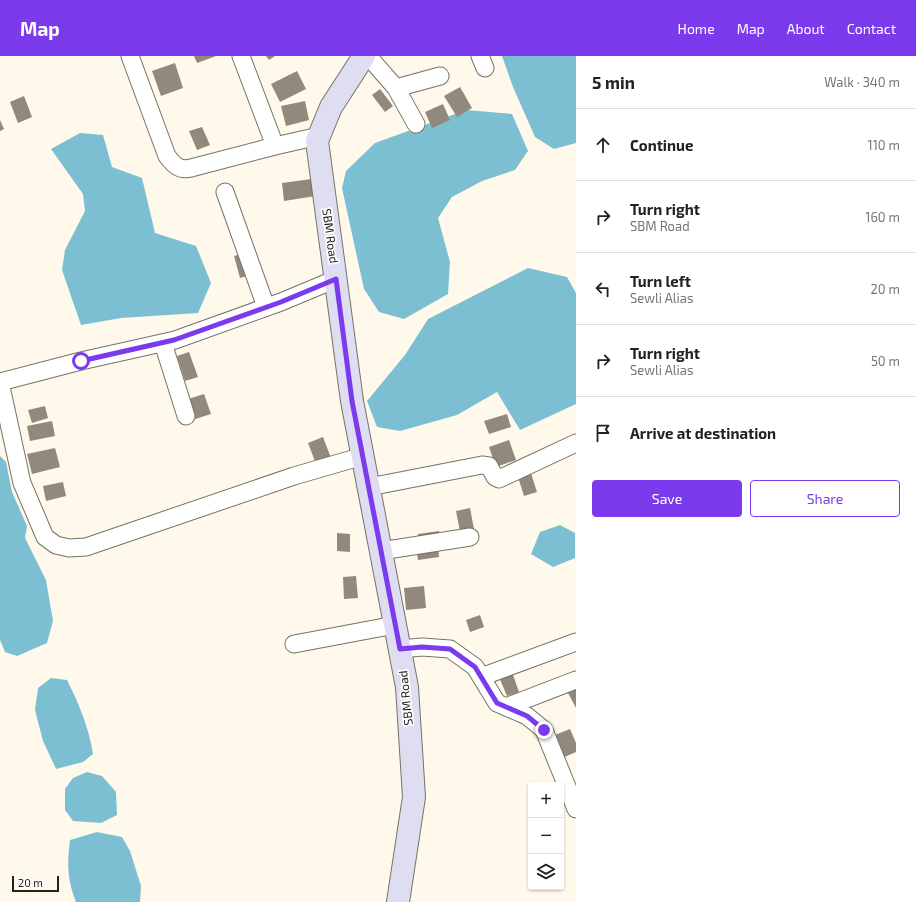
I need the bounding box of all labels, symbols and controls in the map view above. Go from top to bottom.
text: Map [20,17,60,40]
text: Home [678,20,715,37]
text: Map [737,20,765,37]
text: About [787,20,825,37]
text: Contact [847,20,896,37]
text: 5 min [592,72,635,92]
text: Walk · 340 m [824,74,900,90]
icon: ahead [592,134,614,156]
text: Continue [630,136,693,154]
text: 110 m [868,137,900,153]
text: Turn right [630,200,700,218]
icon: right [592,206,614,228]
street label: SBM Road [320,208,342,264]
text: 160 m [865,209,900,225]
text: SBM Road [630,218,690,234]
text: Turn left [630,272,691,290]
icon: left [592,278,614,300]
text: 20 m [871,281,900,297]
text: Sewli Alias [630,290,694,306]
text: Turn right [630,344,700,362]
icon: right [592,350,614,372]
route start [72,352,90,370]
text: 50 m [871,353,900,369]
text: Sewli Alias [630,362,694,378]
icon: arrive [592,422,614,444]
text: Arrive at destination [630,424,776,442]
button: Save [592,480,742,517]
button: Share [750,480,900,517]
street label: SBM Road [395,670,415,726]
route end [535,721,553,739]
map controls [528,782,564,890]
button: + [528,782,564,818]
button: − [528,818,564,854]
button: layers [528,854,564,890]
scale bar [12,874,59,893]
text: 20 m [18,876,43,889]

